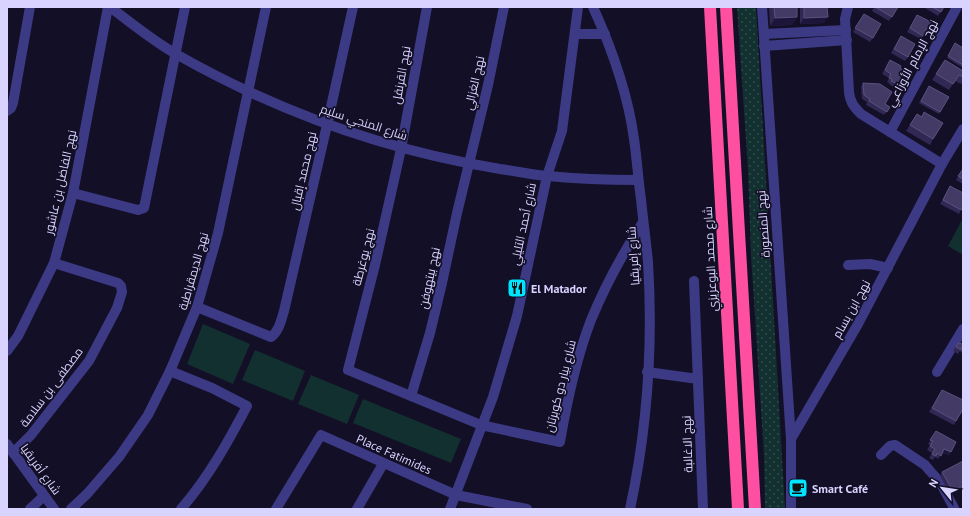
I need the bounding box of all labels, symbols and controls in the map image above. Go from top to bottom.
street label: نهج الإمام الأوزاعي [883,17,944,110]
street label: نهج القرنفل [388,45,414,105]
street label: نهج الغزالي [460,54,490,112]
street label: شارع المنجي سليم [318,101,410,146]
street label: نهج الفاضل بن عاشور [40,128,80,237]
street label: نهج محمد إقبال [287,130,320,212]
street label: شارع أحمد التليلي [507,181,542,267]
street label: نهج المنصورة [753,190,774,258]
street label: شارع محمد البوعزيزي [700,206,723,312]
street label: شارع إفريقيا [623,226,644,286]
street label: نهج يوغرطة [349,227,378,287]
street label: نهج الديمقراطية [175,230,212,312]
street label: نهج بيتهوفن [415,246,444,310]
restaurant icon: El Matador [506,277,528,299]
street label: نهج ابن بسام [829,277,874,341]
place label: El Matador [531,281,587,296]
street label: شارع بيار دو كوبرتان [541,338,580,434]
street label: مصطفى بن سلامة [16,344,86,430]
street label: نهج الاغالبة [679,415,696,473]
street label: Place Fatimides [354,431,434,477]
street label: شارع أفريقيا [17,441,65,498]
north arrow [922,468,962,508]
text: N [925,476,941,490]
cafe icon: Smart Café [787,477,809,499]
place label: Smart Café [812,481,868,496]

